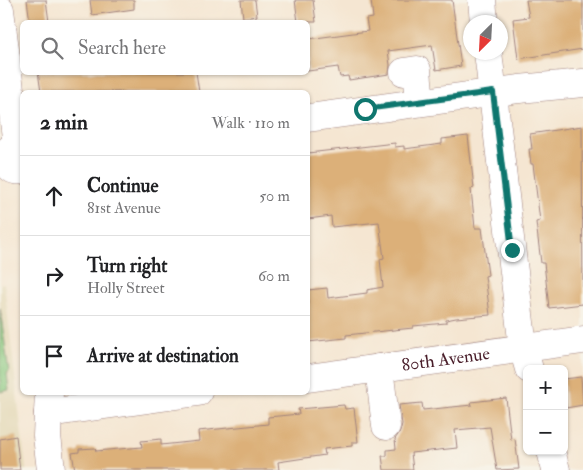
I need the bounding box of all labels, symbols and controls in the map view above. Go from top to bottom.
north arrow [463,15,508,60]
search box [20,20,310,75]
icon: search [38,34,66,62]
text: Search here [78,36,166,60]
route start [354,98,377,121]
text: 2 min [40,109,88,136]
text: Walk · 110 m [212,113,290,133]
text: Continue [87,174,158,198]
icon: ahead [40,182,68,210]
text: 50 m [259,186,290,206]
text: 81st Avenue [87,198,161,218]
route end [501,239,524,262]
text: Turn right [87,254,167,278]
icon: right [40,262,68,290]
text: 60 m [258,266,290,286]
text: Holly Street [87,278,165,298]
icon: arrive [40,342,68,370]
street label: 80th Avenue [400,342,492,377]
text: Arrive at destination [87,344,239,368]
map controls [523,365,568,455]
button: + [523,365,568,410]
button: − [523,410,568,455]

